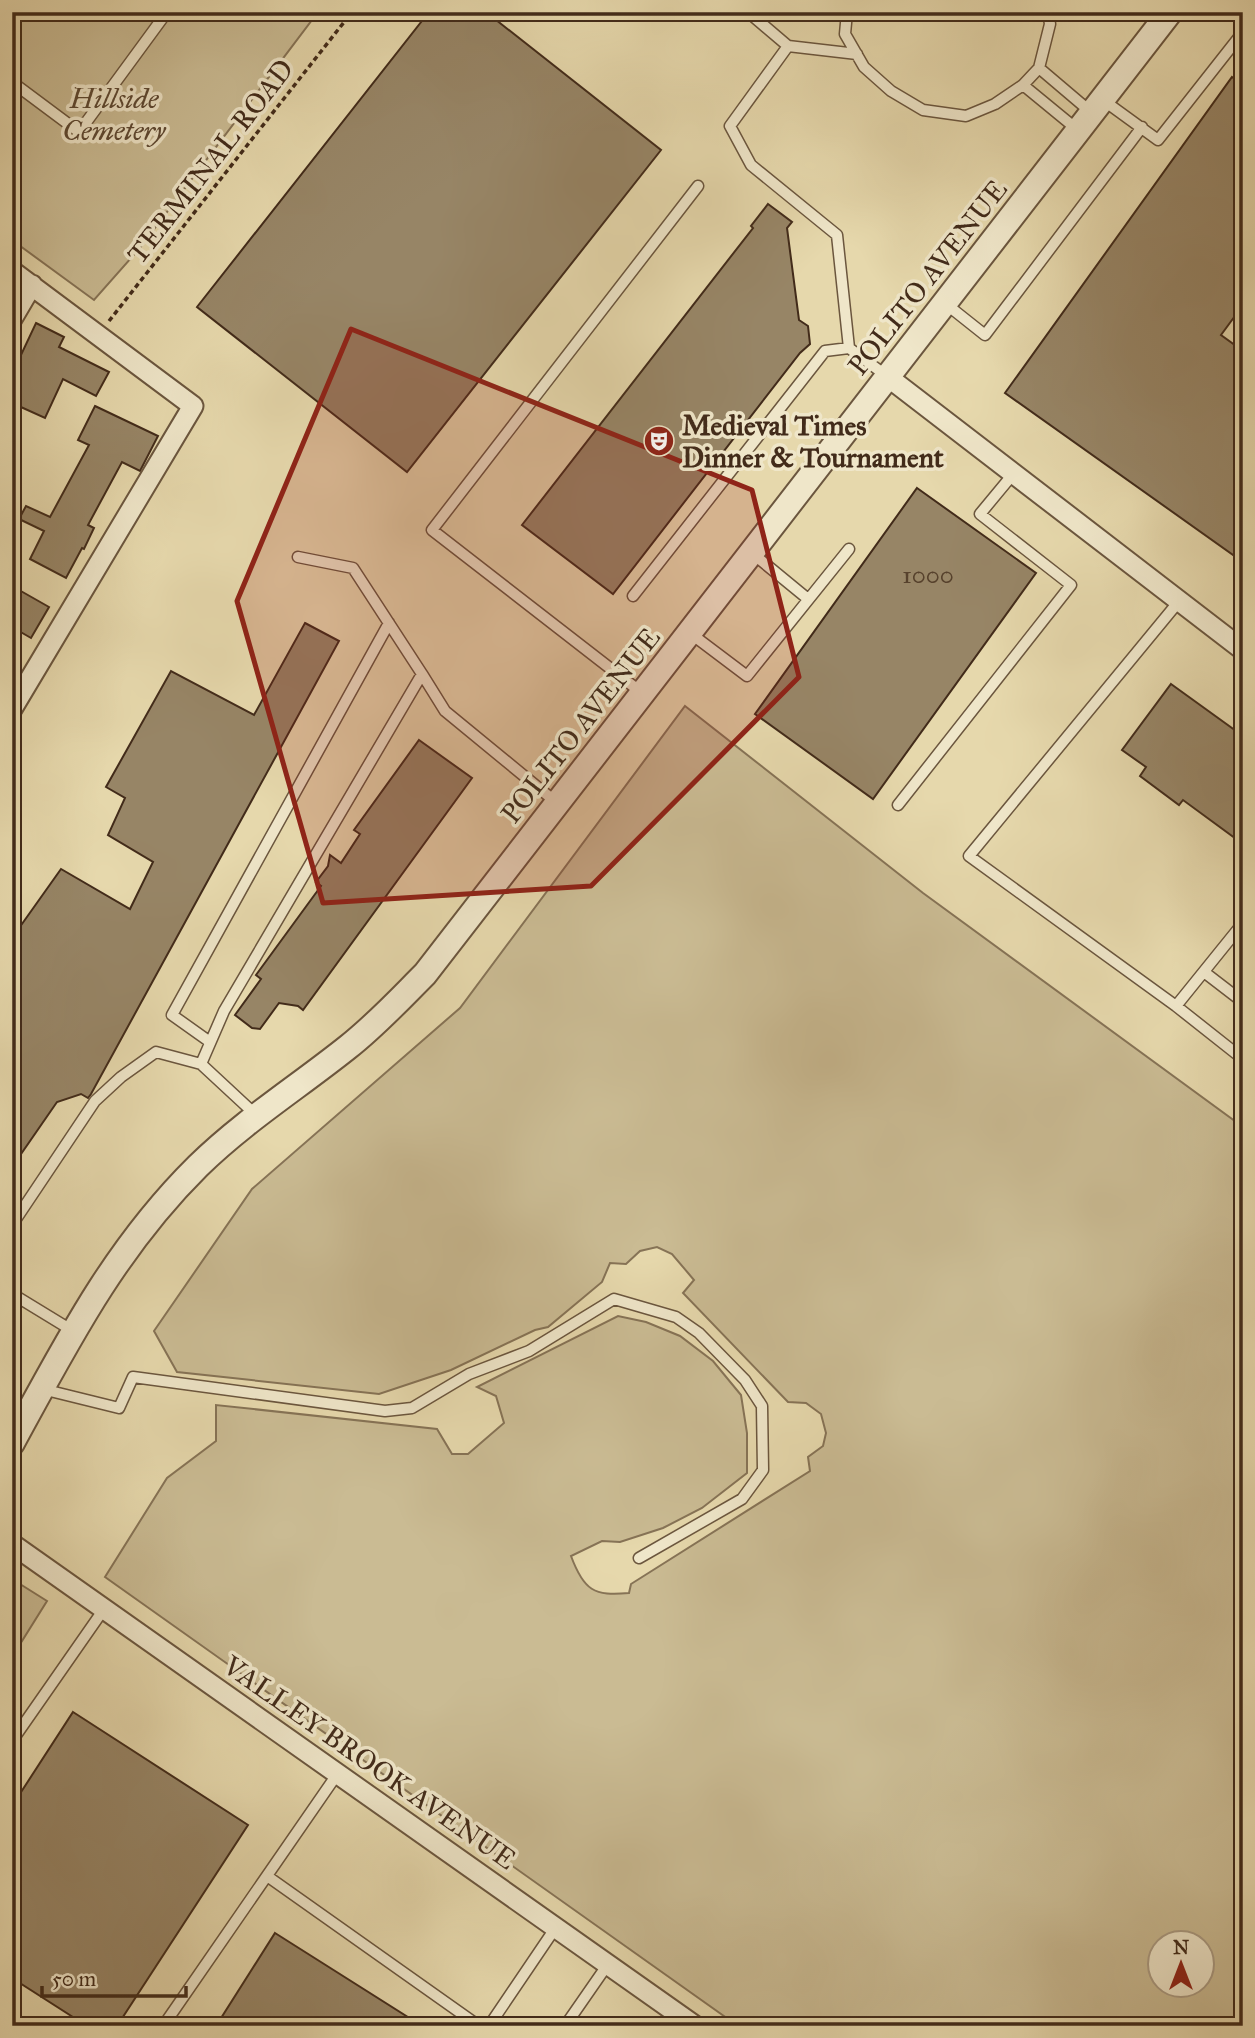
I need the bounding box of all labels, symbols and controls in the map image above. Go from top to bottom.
street label: TERMINAL ROAD [120,52,301,271]
park label: Hillside Cemetery [63,81,167,148]
street label: POLITO AVENUE [840,173,1015,382]
place label: Medieval Times Dinner & Tournament [682,408,944,475]
theatre icon: Medieval Times Dinner & Tournament [642,424,676,458]
house number: 1000 [902,560,954,590]
street label: POLITO AVENUE [493,621,668,830]
street label: VALLEY BROOK AVENUE [216,1647,523,1877]
north arrow [1146,1930,1216,2000]
text: N [1173,1936,1189,1959]
scale bar [42,1954,186,1998]
text: 50 m [52,1966,97,1992]

